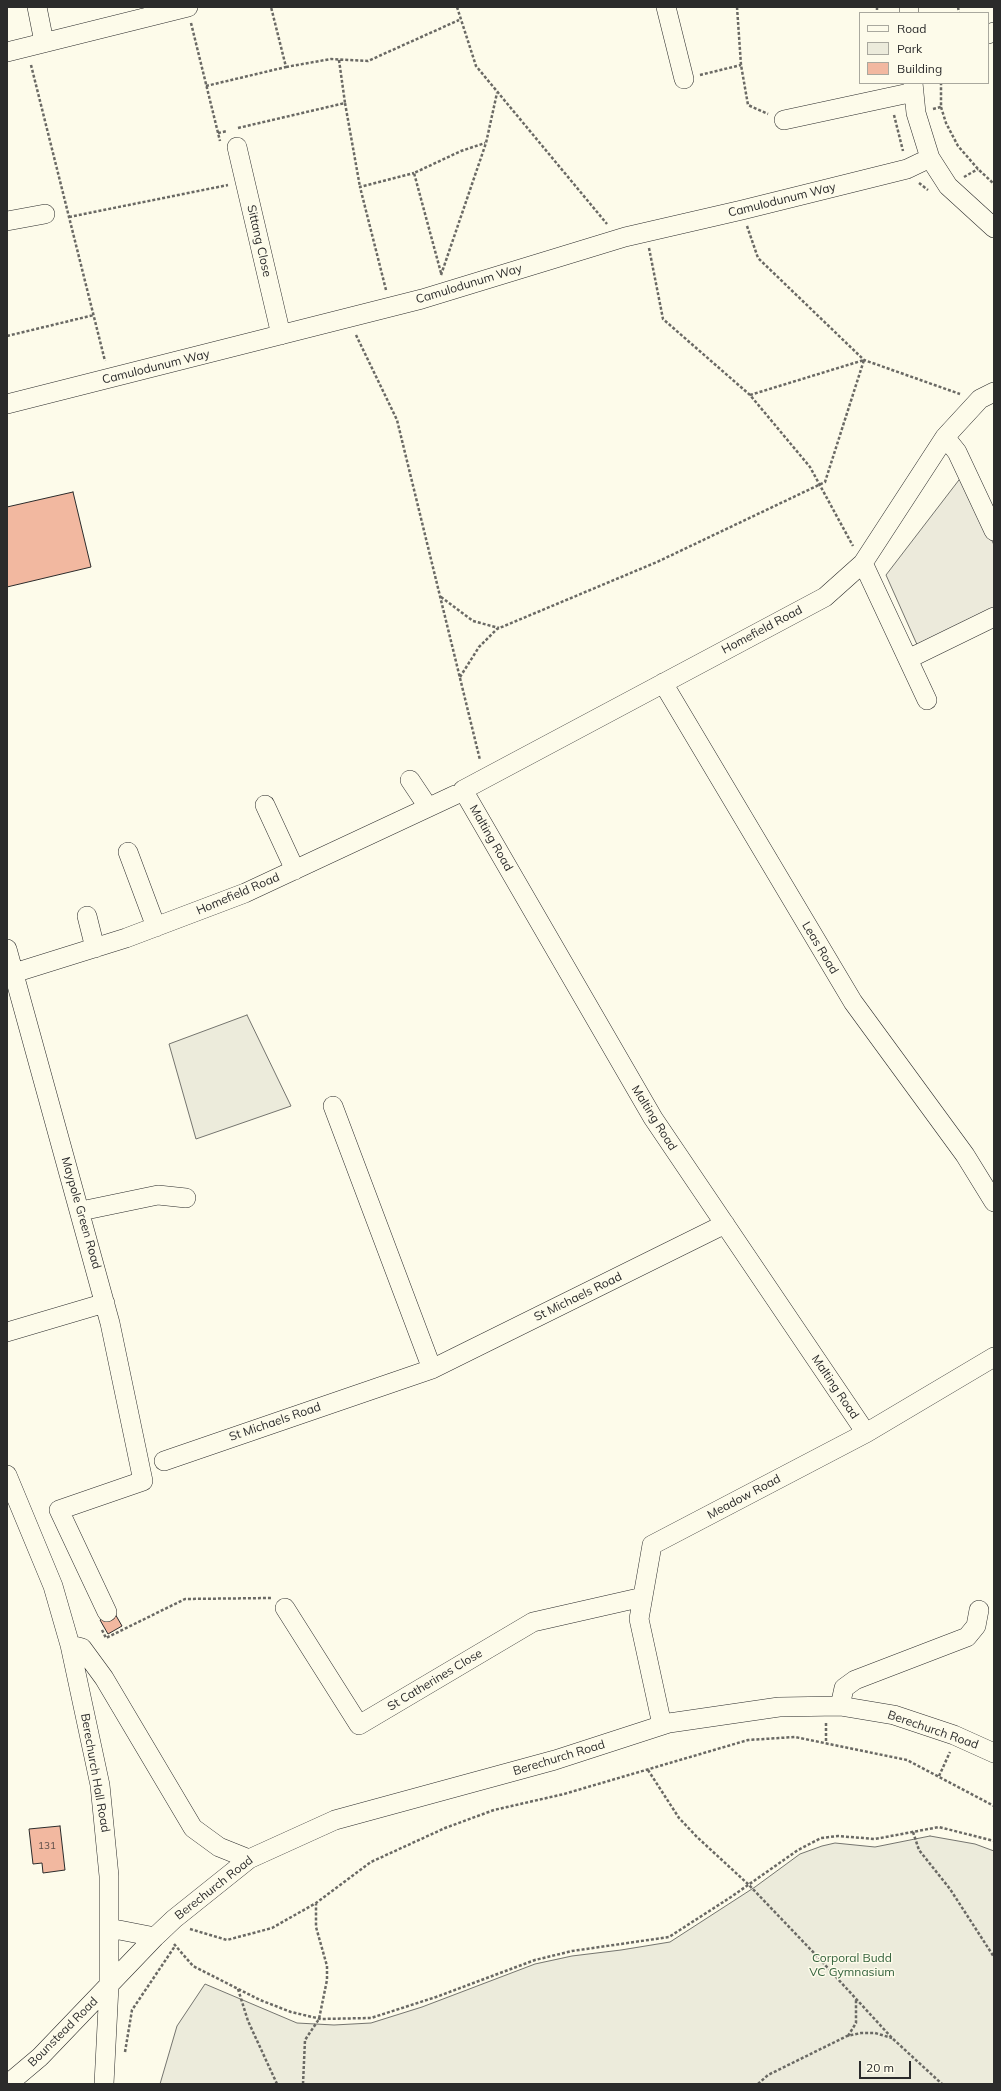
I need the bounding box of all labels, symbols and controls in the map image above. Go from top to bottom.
legend [859,12,989,84]
text: Road [897,21,926,36]
text: Park [897,41,922,56]
text: Building [897,61,942,76]
street label: Camulodunum Way [727,180,837,220]
street label: Sittang Close [244,204,274,278]
street label: Camulodunum Way [414,261,524,307]
street label: Camulodunum Way [101,347,211,387]
street label: Homefield Road [719,603,805,657]
street label: Malting Road [466,802,516,874]
street label: Homefield Road [194,870,282,918]
street label: Leas Road [799,919,841,977]
street label: Malting Road [628,1083,680,1153]
street label: Maypole Green Road [58,1155,104,1271]
street label: St Michaels Road [532,1269,624,1325]
street label: Malting Road [808,1352,862,1422]
street label: St Michaels Road [227,1400,323,1444]
street label: Meadow Road [705,1472,783,1522]
street label: St Catherines Close [385,1646,485,1714]
street label: Berechurch Road [886,1708,980,1752]
street label: Berechurch Hall Road [77,1712,113,1834]
street label: Berechurch Road [511,1737,607,1779]
house number: 131 [38,1840,56,1852]
street label: Berechurch Road [172,1853,256,1923]
park label: Corporal Budd VC Gymnasium [809,1951,895,1979]
street label: Bounstead Road [25,1994,101,2070]
scale bar [861,2053,913,2079]
text: 20 m [866,2060,894,2075]

